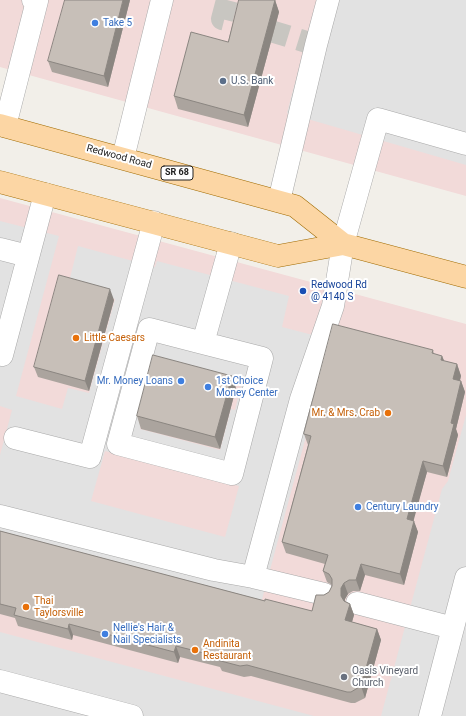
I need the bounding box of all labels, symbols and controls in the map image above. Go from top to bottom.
place label: Take 5 [103,17,132,29]
marker: Take 5 [90,18,100,28]
place label: U.S. Bank [231,75,273,87]
marker: U.S. Bank [218,76,228,86]
street label: Redwood Road [85,143,153,171]
road number: SR 68 [161,166,193,180]
place label: Redwood Rd @ 4140 S [311,279,367,302]
marker: Redwood Rd @ 4140 S [298,286,308,296]
place label: Little Caesars [84,332,145,344]
marker: Little Caesars [71,333,81,343]
place label: Mr. Money Loans [97,375,173,387]
place label: 1st Choice Money Center [216,375,278,398]
marker: Mr. Money Loans [176,376,186,386]
marker: 1st Choice Money Center [203,382,213,392]
place label: Mr. & Mrs. Crab [312,407,380,419]
marker: Mr. & Mrs. Crab [383,408,393,418]
place label: Century Laundry [366,501,439,513]
marker: Century Laundry [353,502,363,512]
place label: Thai Taylorsville [34,595,84,618]
marker: Thai Taylorsville [21,602,31,612]
place label: Nellie's Hair & Nail Specialists [113,622,181,646]
marker: Nellie's Hair & Nail Specialists [100,629,110,639]
place label: Andinita Restaurant [203,638,251,662]
marker: Andinita Restaurant [190,645,200,655]
place label: Oasis Vineyard Church [352,665,418,688]
marker: Oasis Vineyard Church [339,672,349,682]

